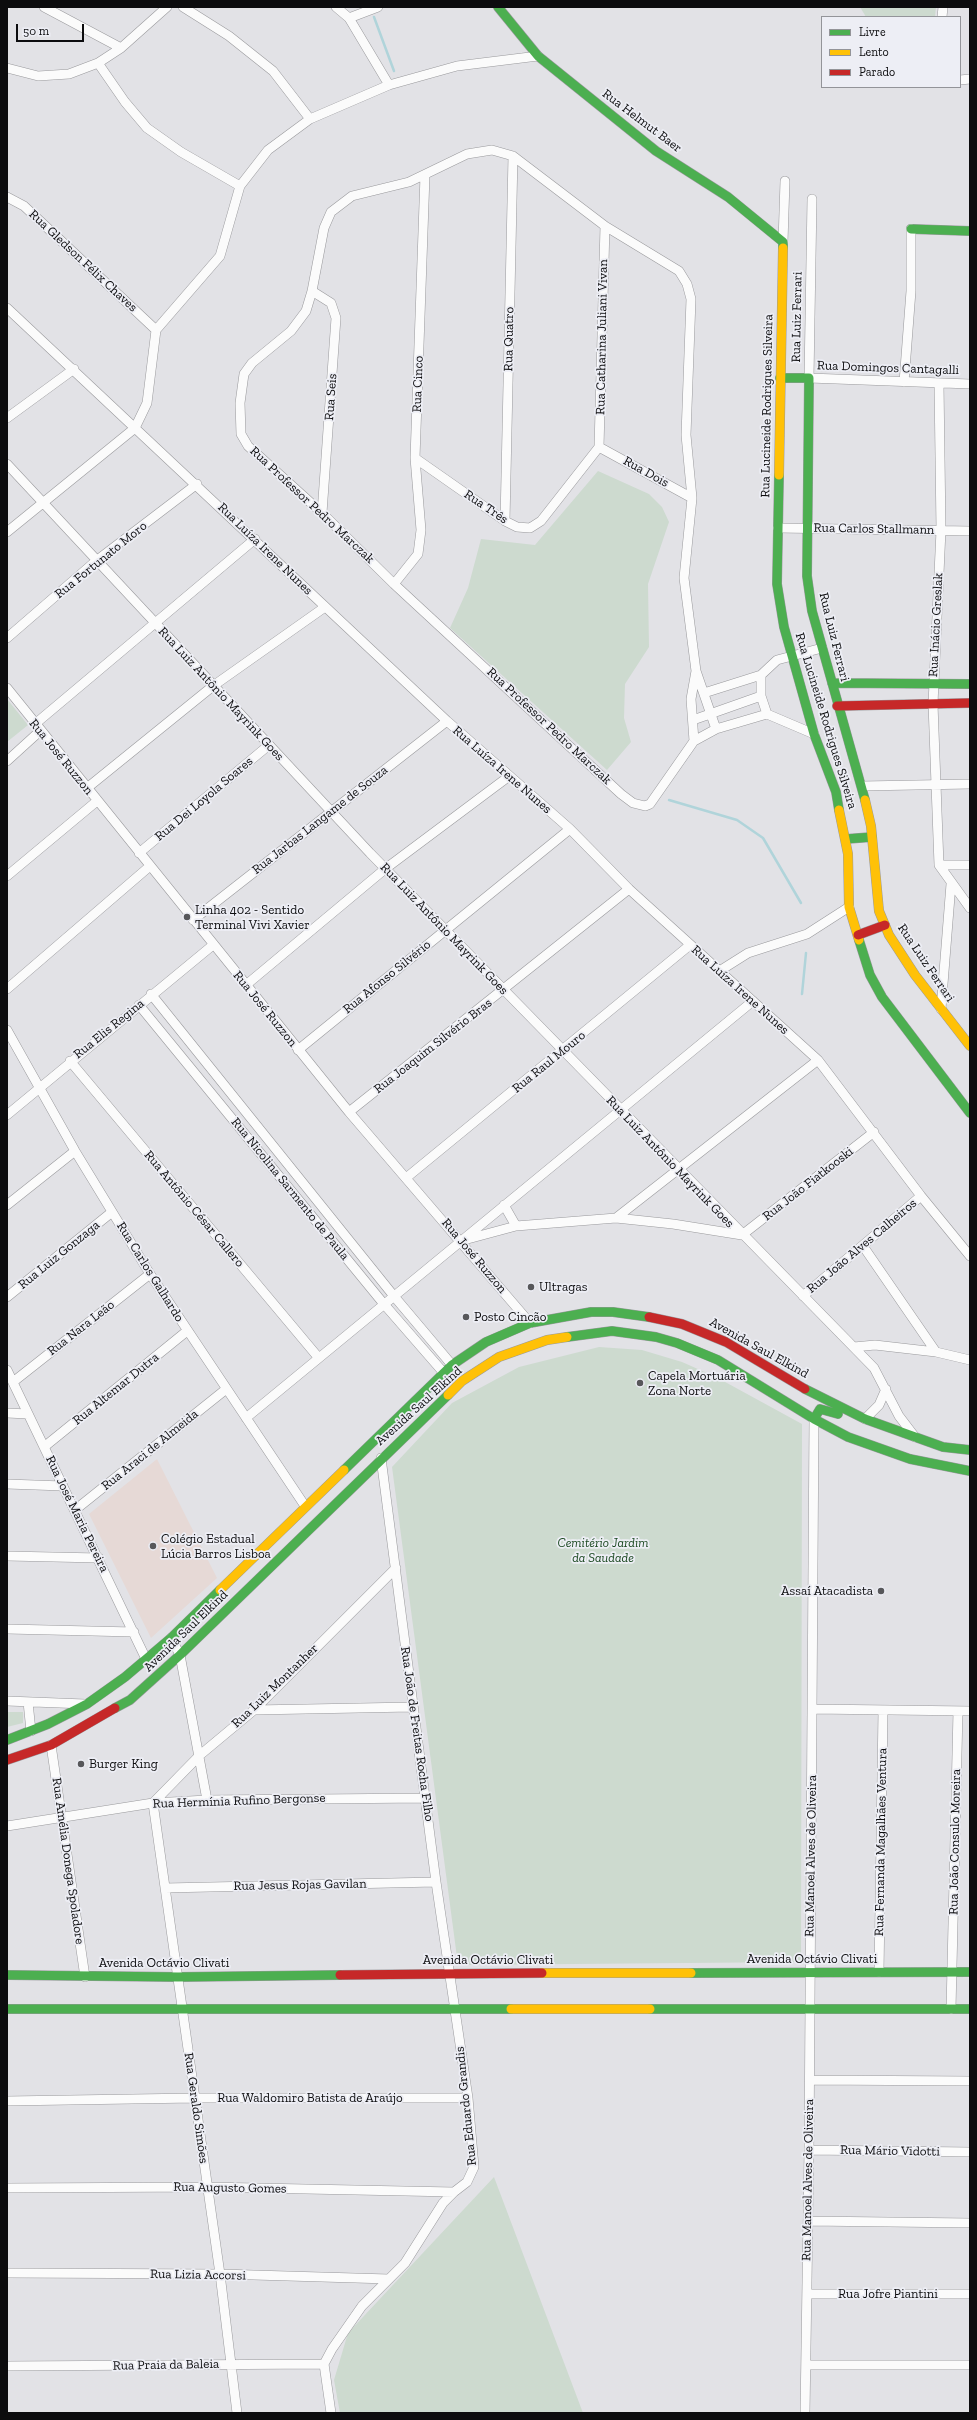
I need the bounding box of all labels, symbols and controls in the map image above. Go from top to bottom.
scale bar [18,16,86,42]
legend [821,16,961,88]
text: 50 m [23,24,49,38]
text: Livre [859,25,886,39]
text: Lento [859,45,889,59]
text: Parado [859,65,895,79]
street label: Rua Helmut Baer [599,86,685,156]
street label: Rua Gledson Félix Chaves [25,207,141,315]
street label: Rua Catharina Juliani Vivan [593,259,611,415]
street label: Rua Luiz Ferrari [788,271,806,363]
street label: Rua Quatro [501,307,517,371]
street label: Rua Lucineide Rodrigues Silveira [758,314,776,498]
street label: Rua Cinco [409,355,427,413]
street label: Rua Domingos Cantagalli [817,358,959,378]
street label: Rua Seis [322,373,340,421]
street label: Rua Professor Pedro Marczak [247,443,377,567]
street label: Rua Dois [620,453,672,491]
street label: Rua Três [461,487,511,527]
street label: Rua Luíza Irene Nunes [214,500,316,598]
street label: Rua Fortunato Moro [52,518,150,602]
street label: Rua Carlos Stallmann [814,520,934,538]
street label: Rua Inácio Greslak [925,572,947,678]
street label: Rua Luiz Ferrari [815,591,853,683]
street label: Rua Luiz Antônio Mayrink Goes [155,624,287,764]
street label: Rua Lucineide Rodrigues Silveira [792,631,860,811]
street label: Rua Professor Pedro Marczak [484,664,614,788]
street label: Rua José Ruzzon [26,716,96,798]
street label: Rua Luíza Irene Nunes [449,723,555,817]
street label: Rua Dei Loyola Soares [152,754,256,844]
street label: Rua Jarbas Langame de Souza [249,762,391,878]
street label: Rua Luiz Antônio Mayrink Goes [377,860,511,998]
place label: Linha 402 - Sentido Terminal Vivi Xavier [195,902,310,933]
marker: Linha 402 - Sentido Terminal Vivi Xavier [182,912,192,922]
street label: Rua Luiz Ferrari [894,921,958,1005]
street label: Rua Afonso Silvério [340,937,434,1017]
street label: Rua Luíza Irene Nunes [688,942,792,1038]
street label: Rua José Ruzzon [230,968,300,1050]
street label: Rua Joaquim Silvério Bras [371,995,495,1097]
street label: Rua Elis Regina [71,996,147,1062]
street label: Rua Raul Mouro [509,1028,589,1096]
street label: Rua Luiz Antônio Mayrink Goes [603,1093,737,1231]
street label: Rua Nicolina Sarmento de Paula [228,1115,352,1263]
street label: Rua João Fiatkooski [760,1144,856,1224]
street label: Rua Antônio César Callero [141,1148,247,1270]
street label: Rua João Alves Calheiros [804,1195,920,1297]
street label: Rua José Ruzzon [438,1215,510,1297]
street label: Rua Luiz Gonzaga [15,1217,103,1293]
street label: Rua Carlos Galhardo [113,1219,187,1325]
place label: Ultragas [539,1279,587,1295]
marker: Ultragas [526,1282,536,1292]
street label: Rua Nara Leão [44,1297,118,1359]
place label: Posto Cincão [474,1309,546,1325]
marker: Posto Cincão [461,1312,471,1322]
street label: Avenida Saul Elkind [707,1314,811,1382]
street label: Rua Altemar Dutra [70,1349,162,1429]
street label: Avenida Saul Elkind [373,1363,465,1449]
place label: Capela Mortuária Zona Norte [648,1368,746,1399]
marker: Capela Mortuária Zona Norte [635,1378,645,1388]
street label: Rua Araci de Almeida [99,1406,201,1494]
street label: Rua José Maria Pereira [42,1453,112,1575]
place label: Colégio Estadual Lúcia Barros Lisboa [161,1531,271,1562]
park label: Cemitério Jardim da Saudade [557,1535,649,1566]
marker: Colégio Estadual Lúcia Barros Lisboa [148,1541,158,1551]
place label: Assaí Atacadista [781,1583,873,1599]
marker: Assaí Atacadista [876,1586,886,1596]
street label: Avenida Saul Elkind [141,1587,231,1675]
street label: Rua Luiz Montanher [229,1641,321,1731]
street label: Rua João de Freitas Rocha Filho [397,1646,437,1822]
street label: Rua Fernanda Magalhães Ventura [872,1748,890,1936]
place label: Burger King [89,1756,158,1772]
marker: Burger King [76,1759,86,1769]
street label: Rua João Consulo Moreira [946,1769,964,1915]
street label: Rua Manoel Alves de Oliveira [802,1775,820,1937]
street label: Rua Amélia Donega Spoladore [49,1777,87,1945]
street label: Rua Hermínia Rufino Bergonse [152,1790,326,1812]
street label: Rua Jesus Rojas Gavilan [233,1876,367,1894]
street label: Avenida Octávio Clivati [747,1951,877,1967]
street label: Avenida Octávio Clivati [423,1952,553,1968]
street label: Avenida Octávio Clivati [99,1955,229,1971]
street label: Rua Eduardo Grandis [452,2046,480,2166]
street label: Rua Geraldo Simões [180,2052,212,2164]
street label: Rua Waldomiro Batista de Araújo [217,2090,403,2106]
street label: Rua Manoel Alves de Oliveira [799,2099,817,2261]
street label: Rua Mário Vidotti [840,2142,940,2160]
street label: Rua Augusto Gomes [173,2179,287,2197]
street label: Rua Lizia Accorsi [150,2266,246,2284]
street label: Rua Jofre Piantini [838,2286,938,2302]
street label: Rua Praia da Baleia [113,2356,219,2374]

